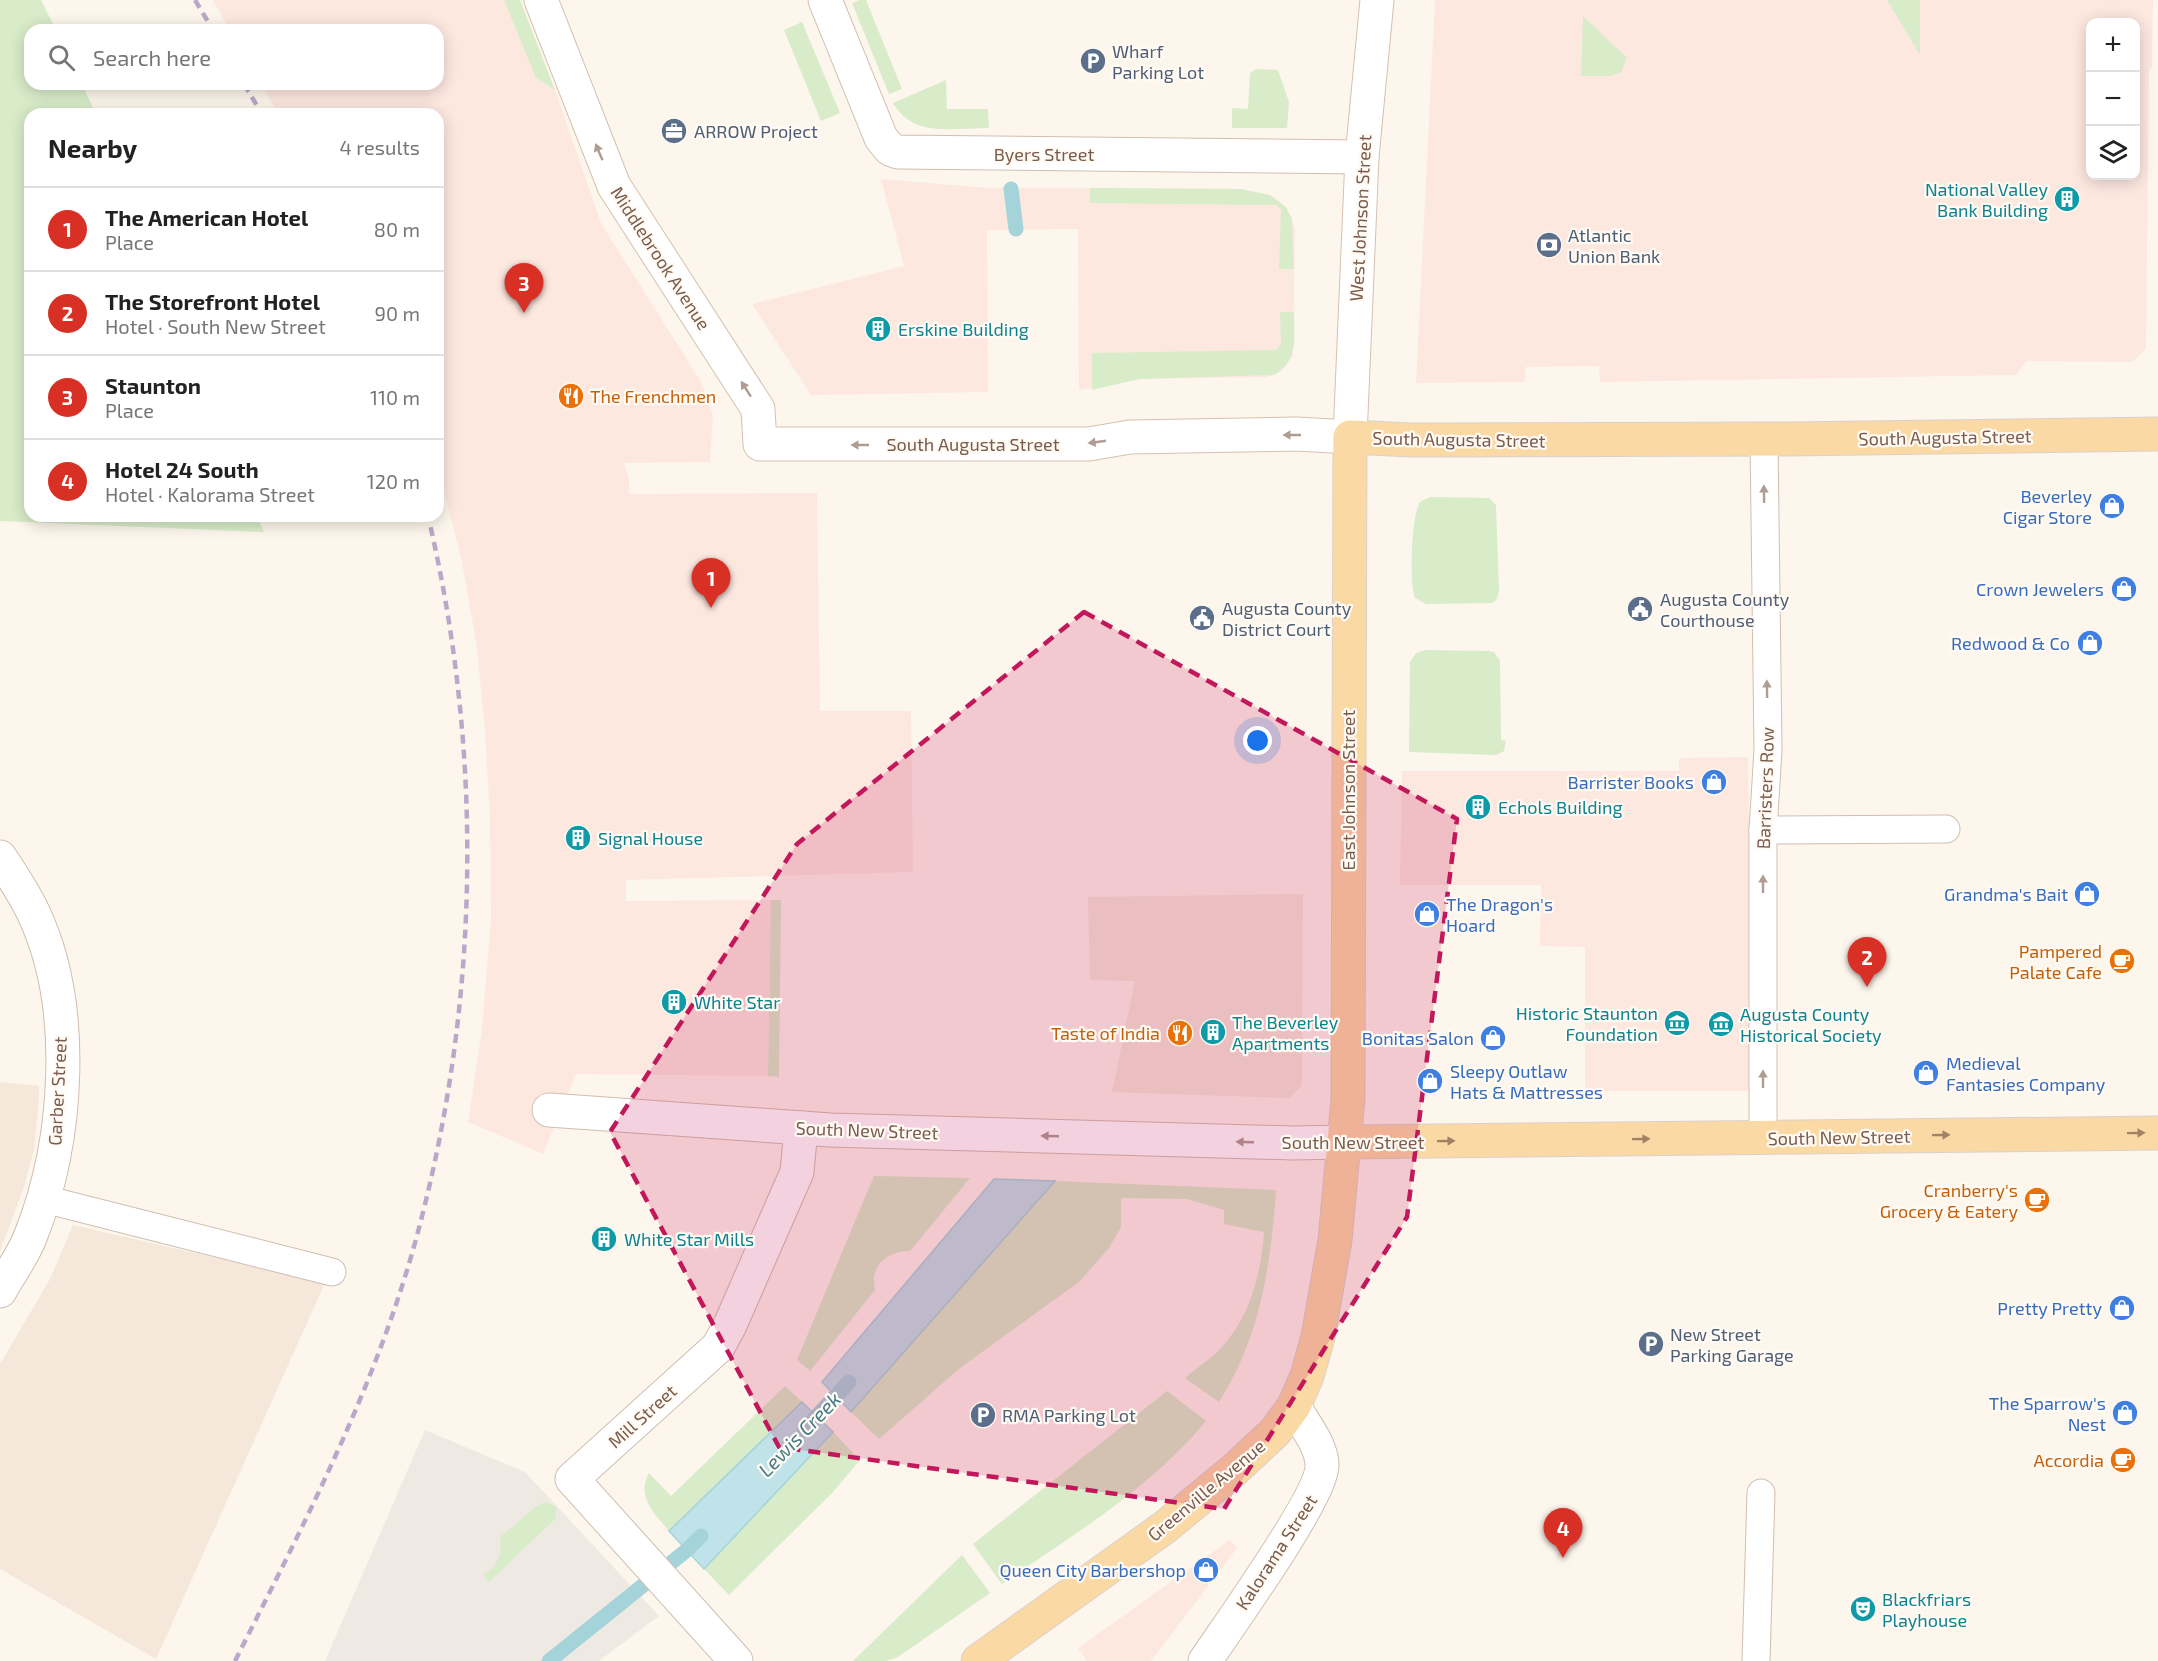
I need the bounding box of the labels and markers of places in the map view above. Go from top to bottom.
place label: Wharf Parking Lot [1112,40,1204,83]
parking icon: Wharf Parking Lot [1078,46,1108,76]
office icon: ARROW Project [659,116,689,146]
place label: ARROW Project [694,120,818,142]
place label: National Valley Bank Building [1925,178,2048,221]
building icon: National Valley Bank Building [2052,184,2082,214]
place label: Atlantic Union Bank [1568,224,1660,267]
bank icon: Atlantic Union Bank [1534,230,1564,260]
pin: 3 [504,264,544,313]
building icon: Erskine Building [863,314,893,344]
place label: Erskine Building [898,318,1029,340]
restaurant icon: The Frenchmen [556,381,586,411]
place label: The Frenchmen [590,385,716,407]
place label: Beverley Cigar Store [2003,485,2092,528]
shop icon: Beverley Cigar Store [2097,491,2127,521]
pin: 1 [692,558,730,608]
shop icon: Crown Jewelers [2109,574,2139,604]
place label: Crown Jewelers [1976,578,2104,600]
place label: Augusta County Courthouse [1660,588,1790,631]
public building icon: Augusta County Courthouse [1625,594,1655,624]
place label: Augusta County District Court [1222,597,1352,640]
public building icon: Augusta County District Court [1187,603,1217,633]
shop icon: Redwood & Co [2075,628,2105,658]
place label: Redwood & Co [1951,632,2070,654]
shop icon: Barrister Books [1699,767,1729,797]
place label: Barrister Books [1568,771,1694,793]
building icon: Echols Building [1463,792,1493,822]
place label: Echols Building [1498,796,1623,818]
building icon: Signal House [563,823,593,853]
place label: Signal House [598,827,703,849]
shop icon: Grandma's Bait [2072,879,2102,909]
place label: Grandma's Bait [1944,883,2068,905]
place label: The Dragon's Hoard [1446,893,1553,936]
shop icon: The Dragon's Hoard [1412,899,1442,929]
pin: 2 [1848,938,1886,987]
place label: Pampered Palate Cafe [2009,940,2102,983]
cafe icon: Pampered Palate Cafe [2107,946,2137,976]
building icon: White Star [659,987,689,1017]
place label: White Star [694,991,780,1013]
place label: Historic Staunton Foundation [1516,1002,1658,1045]
place label: Augusta County Historical Society [1740,1003,1882,1046]
museum icon: Historic Staunton Foundation [1662,1008,1692,1038]
museum icon: Augusta County Historical Society [1706,1009,1736,1039]
place label: The Beverley Apartments [1232,1011,1339,1054]
building icon: The Beverley Apartments [1198,1017,1228,1047]
restaurant icon: Taste of India [1165,1018,1195,1048]
place label: Taste of India [1051,1022,1160,1044]
shop icon: Bonitas Salon [1478,1023,1508,1053]
place label: Bonitas Salon [1362,1027,1474,1049]
place label: Medieval Fantasies Company [1946,1052,2106,1095]
shop icon: Medieval Fantasies Company [1911,1058,1941,1088]
place label: Sleepy Outlaw Hats & Mattresses [1450,1060,1603,1103]
shop icon: Sleepy Outlaw Hats & Mattresses [1415,1066,1445,1096]
place label: Cranberry's Grocery & Eatery [1880,1179,2018,1222]
cafe icon: Cranberry's Grocery & Eatery [2022,1185,2052,1215]
building icon: White Star Mills [589,1224,619,1254]
place label: White Star Mills [624,1228,754,1250]
shop icon: Pretty Pretty [2107,1293,2137,1323]
place label: Pretty Pretty [1997,1297,2102,1319]
place label: New Street Parking Garage [1670,1323,1794,1366]
parking icon: New Street Parking Garage [1636,1329,1666,1359]
place label: The Sparrow's Nest [1989,1392,2106,1435]
shop icon: The Sparrow's Nest [2110,1398,2140,1428]
parking icon: RMA Parking Lot [968,1400,998,1430]
place label: RMA Parking Lot [1002,1404,1136,1426]
cafe icon: Accordia [2108,1445,2138,1475]
place label: Accordia [2034,1449,2104,1471]
pin: 4 [1544,1508,1582,1558]
shop icon: Queen City Barbershop [1191,1555,1221,1585]
place label: Queen City Barbershop [1000,1559,1186,1581]
place label: Blackfriars Playhouse [1882,1588,1971,1631]
theatre icon: Blackfriars Playhouse [1848,1594,1878,1624]

